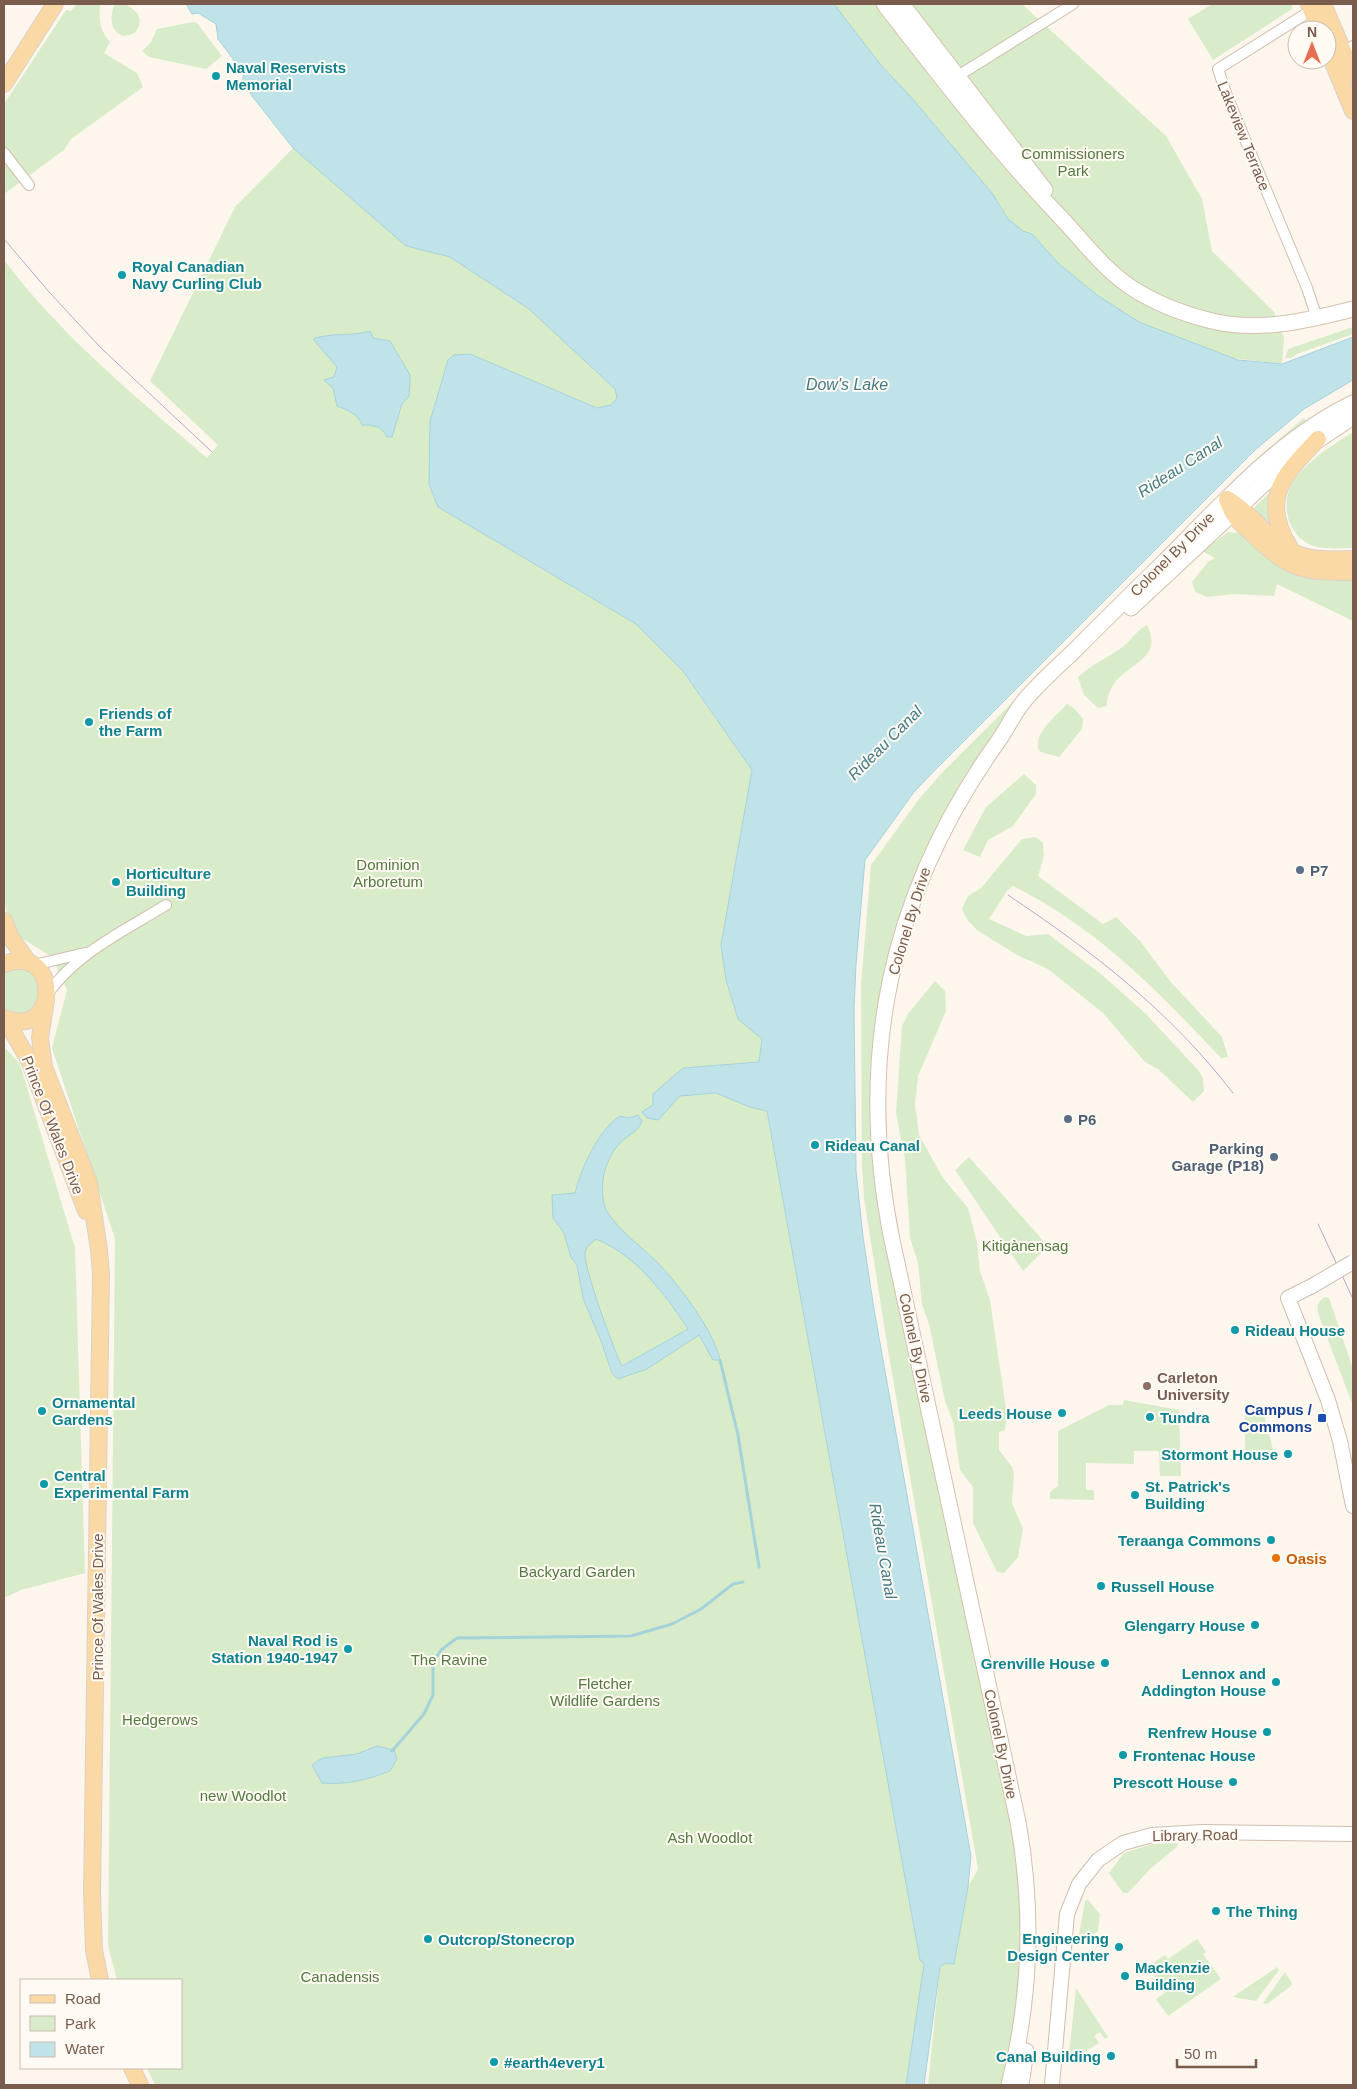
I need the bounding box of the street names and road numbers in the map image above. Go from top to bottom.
street label: Lakeview Terrace [1214,79,1274,193]
street label: Colonel By Drive [1126,508,1218,600]
street label: Colonel By Drive [885,865,933,977]
street label: Prince Of Wales Drive [19,1053,87,1197]
street label: Colonel By Drive [896,1292,936,1404]
street label: Prince Of Wales Drive [89,1534,106,1680]
street label: Colonel By Drive [981,1688,1021,1800]
street label: Library Road [1152,1826,1238,1844]

